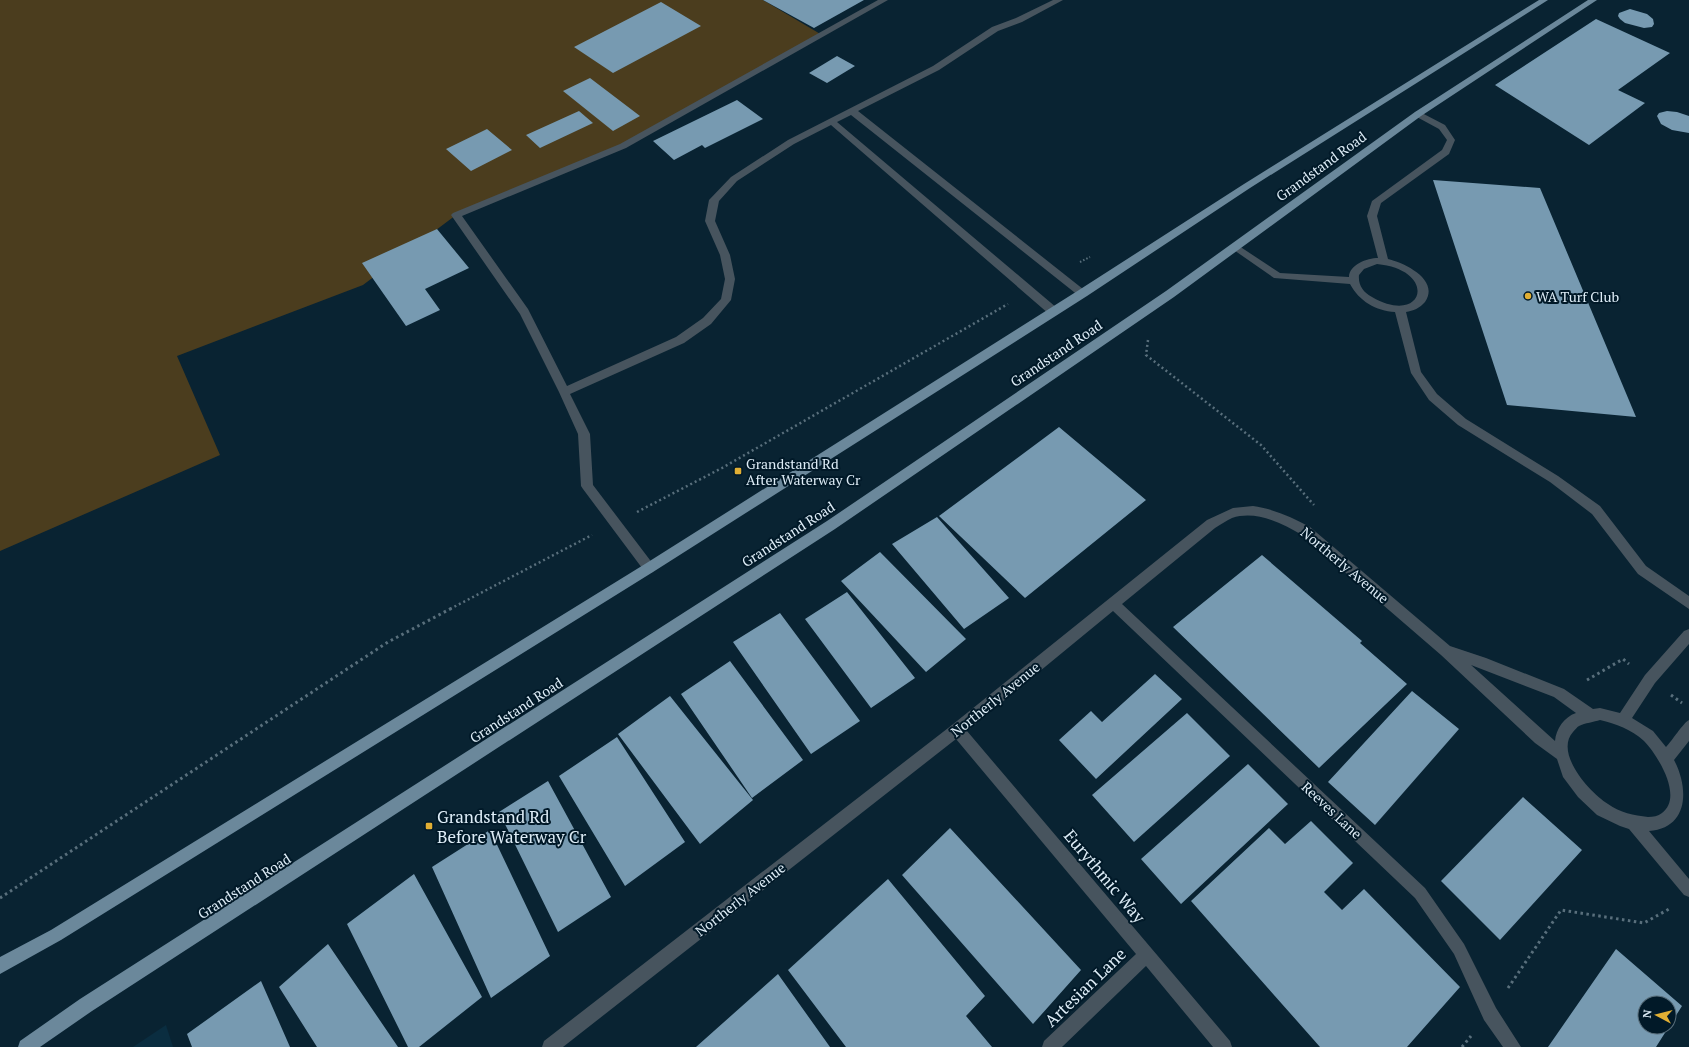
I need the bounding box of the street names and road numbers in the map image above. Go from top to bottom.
street label: Grandstand Road [1272,127,1370,205]
street label: Grandstand Road [1006,315,1106,391]
street label: Grandstand Road [738,497,838,571]
street label: Northerly Avenue [1297,523,1393,607]
street label: Northerly Avenue [946,657,1044,741]
street label: Grandstand Road [466,673,566,747]
street label: Reeves Lane [1298,777,1366,843]
street label: Eurythmic Way [1059,825,1151,928]
street label: Grandstand Road [194,849,294,923]
street label: Northerly Avenue [691,858,789,940]
street label: Artesian Lane [1039,942,1131,1032]

